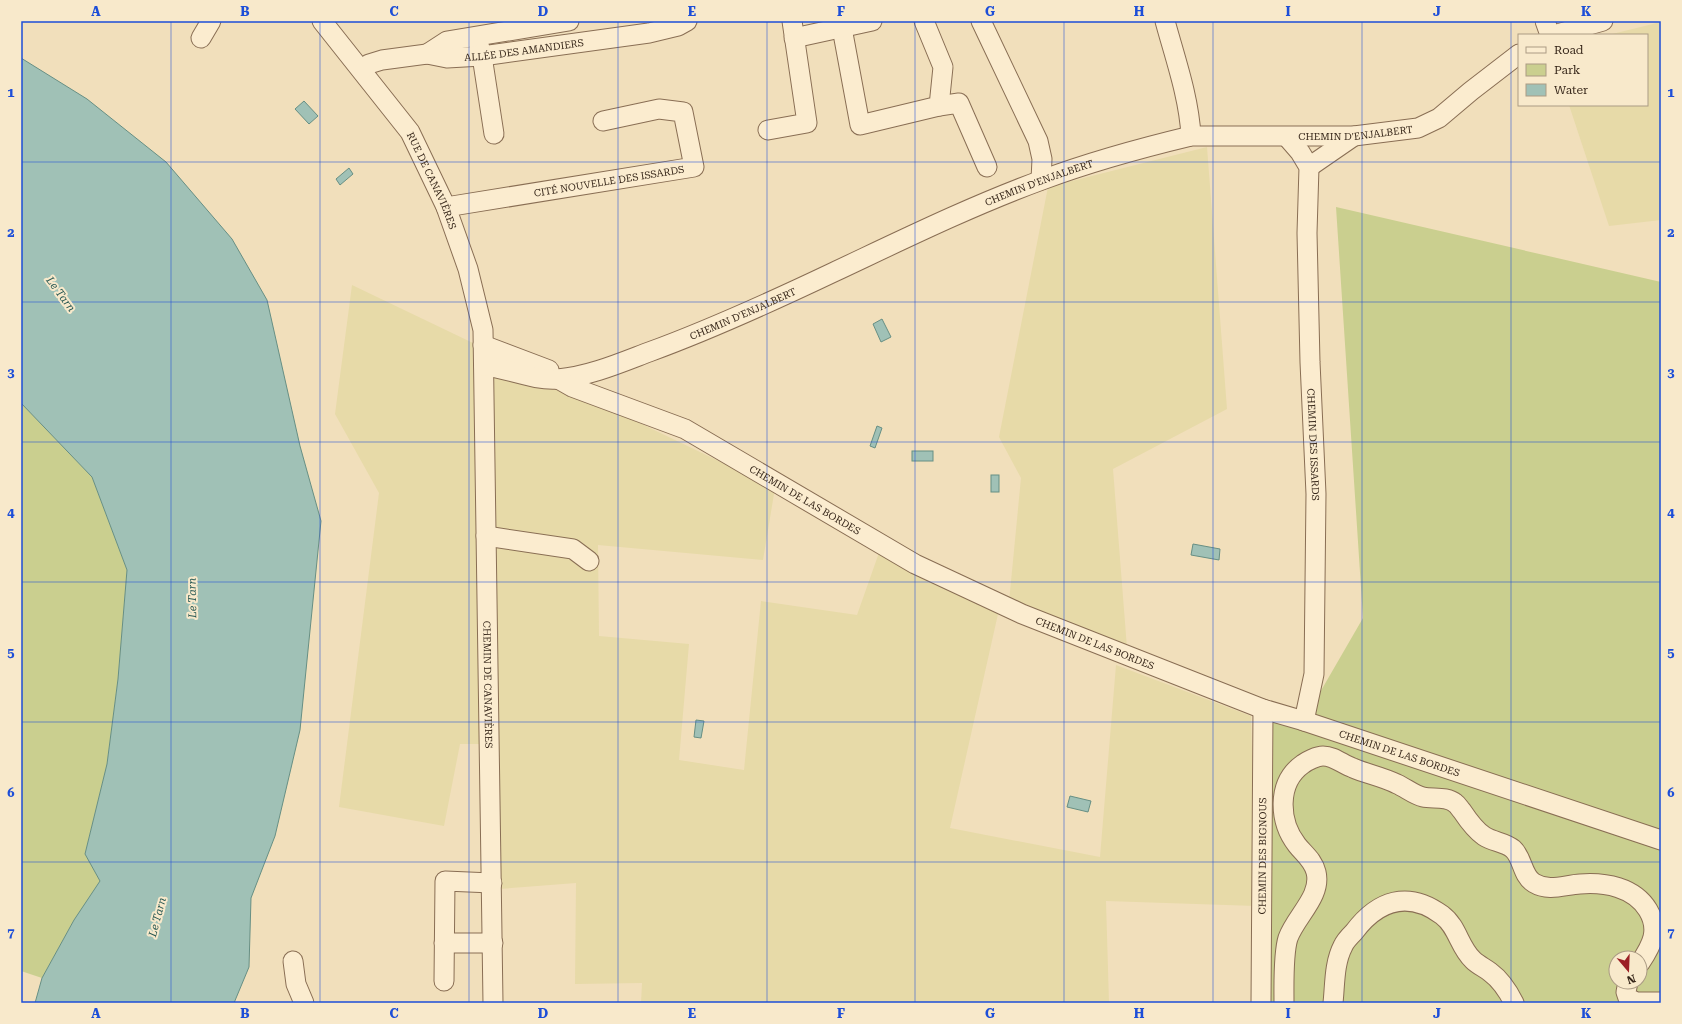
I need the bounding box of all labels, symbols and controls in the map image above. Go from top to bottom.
text: A [91,4,101,19]
text: B [240,4,250,19]
text: C [389,4,399,19]
text: D [538,4,548,19]
text: E [688,4,696,19]
text: F [837,4,845,19]
text: G [985,4,995,19]
text: H [1134,4,1145,19]
text: I [1285,4,1291,19]
text: J [1433,4,1441,19]
text: K [1581,4,1592,19]
legend [1518,34,1648,106]
street label: ALLÉE DES AMANDIERS [464,37,584,63]
text: Road [1554,43,1584,57]
text: Park [1554,63,1581,77]
text: Water [1554,83,1588,97]
text: 1 [7,85,15,100]
text: 1 [1667,85,1675,100]
street label: CHEMIN D'ENJALBERT [1298,124,1414,142]
street label: RUE DE CANAVIÈRES [405,130,458,231]
street label: CHEMIN D'ENJALBERT [983,158,1095,208]
street label: CITÉ NOUVELLE DES ISSARDS [533,164,685,199]
text: 2 [7,225,15,240]
text: 2 [1667,225,1675,240]
water label: Le Tarn [43,274,78,314]
street label: CHEMIN D'ENJALBERT [688,286,798,342]
text: 3 [7,365,15,380]
text: 3 [1667,365,1675,380]
street label: CHEMIN DES ISSARDS [1305,388,1321,501]
street label: CHEMIN DE LAS BORDES [747,463,862,537]
text: 4 [7,505,15,520]
text: 4 [1667,505,1675,520]
water label: Le Tarn [186,578,199,619]
street label: CHEMIN DE LAS BORDES [1034,615,1156,672]
street label: CHEMIN DE CANAVIÈRES [481,621,494,748]
text: 5 [7,645,15,660]
text: 5 [1667,645,1675,660]
street label: CHEMIN DE LAS BORDES [1338,728,1461,779]
text: 6 [7,785,15,800]
text: 6 [1667,785,1675,800]
street label: CHEMIN DES BIGNOUS [1257,797,1268,915]
water label: Le Tarn [146,896,169,939]
text: 7 [7,925,15,940]
text: 7 [1667,925,1675,940]
north arrow [1608,950,1648,990]
text: N [1624,971,1637,987]
text: A [91,1006,101,1021]
text: B [240,1006,250,1021]
text: C [389,1006,399,1021]
text: D [538,1006,548,1021]
text: E [688,1006,696,1021]
text: F [837,1006,845,1021]
text: G [985,1006,995,1021]
text: H [1134,1006,1145,1021]
text: I [1285,1006,1291,1021]
text: J [1433,1006,1441,1021]
text: K [1581,1006,1592,1021]

